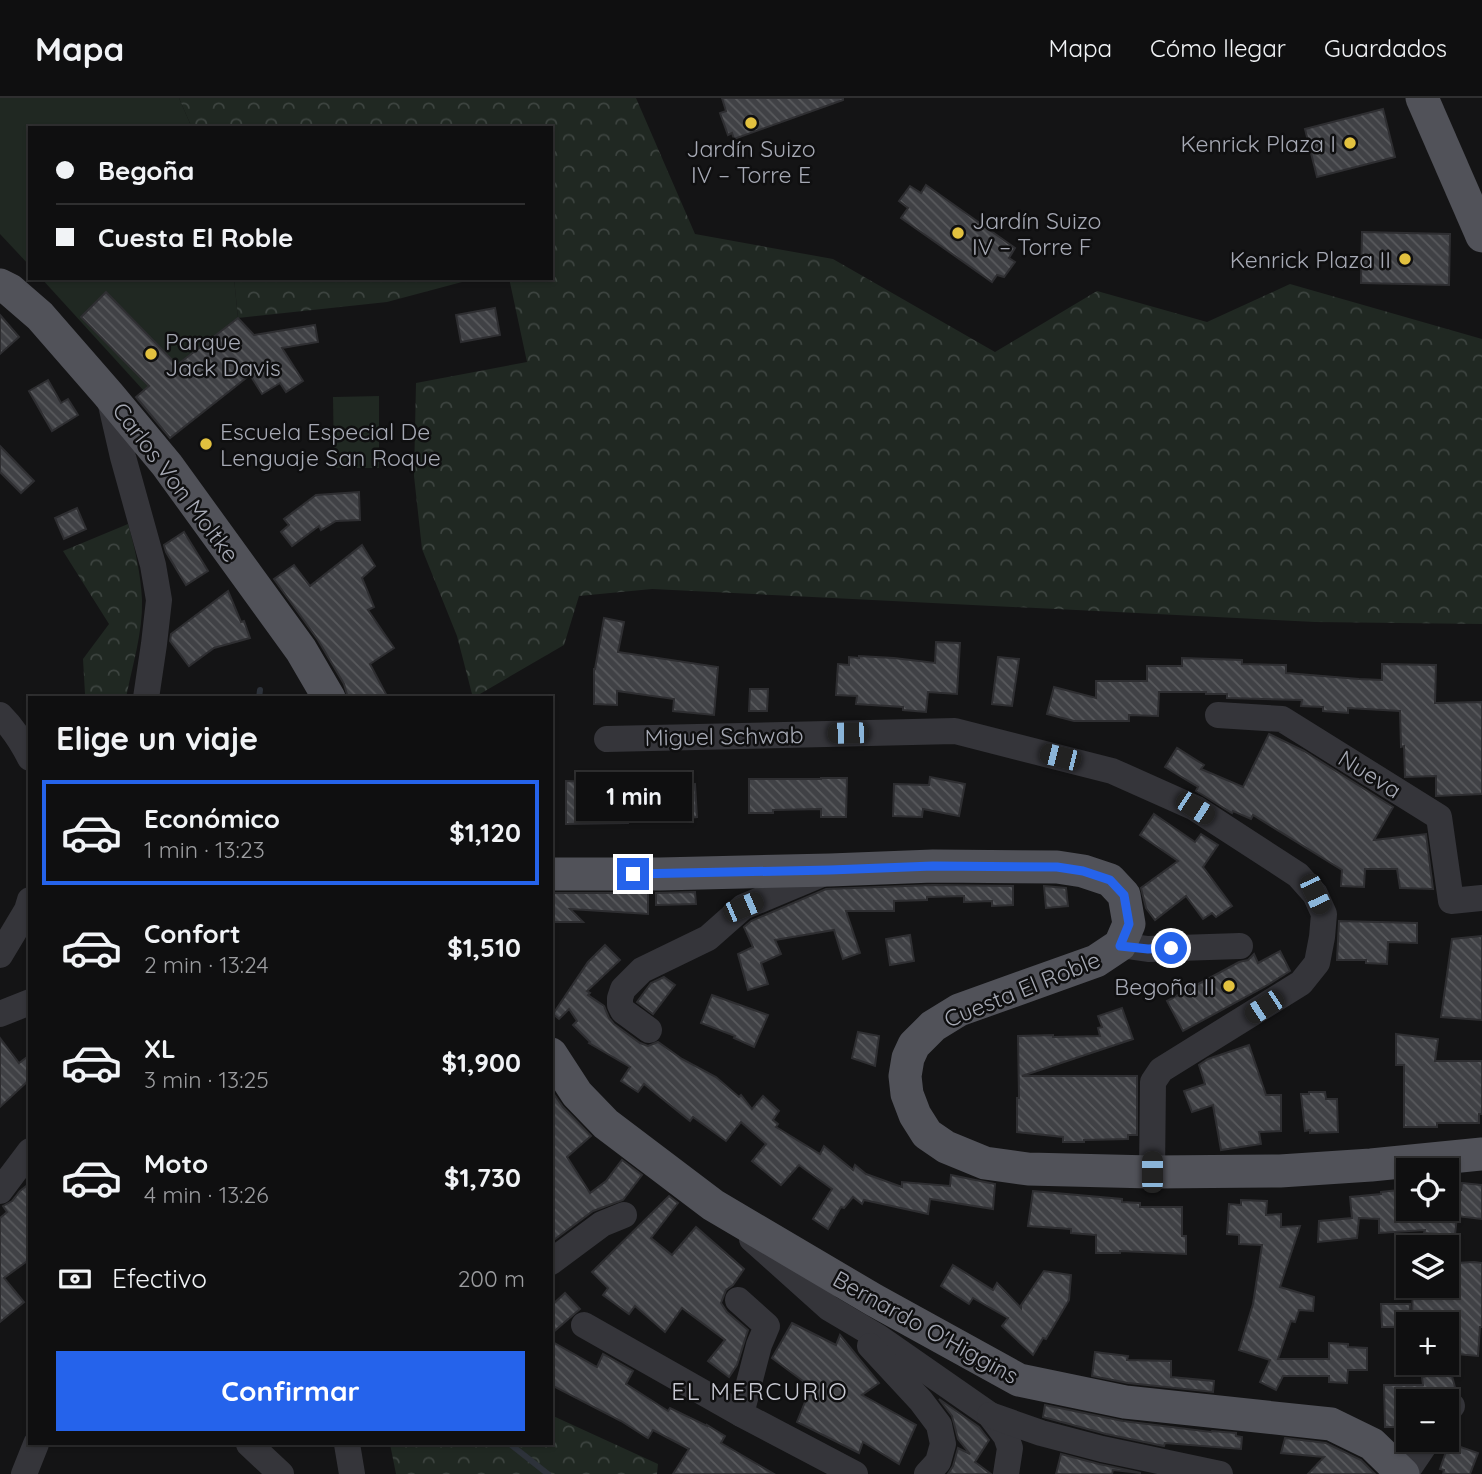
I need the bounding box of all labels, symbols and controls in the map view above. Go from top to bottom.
text: Mapa [35,28,124,69]
text: Mapa [1049,33,1112,63]
text: Cómo llegar [1150,33,1286,63]
text: Guardados [1324,33,1447,63]
marker: Jardín Suizo IV – Torre E [743,115,759,131]
place label: Kenrick Plaza I [1180,129,1336,158]
place label: Jardín Suizo IV – Torre E [686,134,816,189]
marker: Kenrick Plaza I [1342,135,1358,151]
text: Begoña [98,154,194,187]
place label: Jardín Suizo IV – Torre F [972,206,1102,261]
text: Cuesta El Roble [98,221,293,254]
marker: Jardín Suizo IV – Torre F [950,225,966,241]
place label: Kenrick Plaza II [1230,245,1391,274]
marker: Kenrick Plaza II [1397,251,1413,267]
place label: Parque Jack Davis [165,327,281,382]
marker: Parque Jack Davis [143,346,159,362]
street label: Carlos Von Moltke [106,396,246,568]
place label: Escuela Especial De Lenguaje San Roque [220,417,441,472]
marker: Escuela Especial De Lenguaje San Roque [198,436,214,452]
text: Elige un viaje [56,718,258,758]
street label: Miguel Schwab [644,720,804,752]
car [827,722,870,744]
car [1038,742,1083,772]
street label: Nueva [1333,743,1407,805]
callout: 1 min [575,772,691,822]
text: 1 min [606,782,662,811]
car [1172,788,1219,828]
icon: car [60,801,123,864]
text: Económico [144,802,280,835]
text: $1,120 [449,816,521,849]
text: 1 min · 13:23 [144,835,265,864]
route end [617,858,649,890]
car [1297,871,1334,917]
car [720,889,767,925]
icon: car [60,916,123,979]
text: Confort [144,917,241,950]
text: $1,510 [447,931,521,964]
route start [1155,932,1187,964]
street label: Cuesta El Roble [940,945,1104,1033]
text: 2 min · 13:24 [144,950,269,979]
place label: Begoña II [1114,972,1215,1001]
marker: Begoña II [1221,978,1237,994]
car [1241,987,1288,1027]
icon: car [60,1031,123,1094]
text: XL [144,1032,176,1065]
text: $1,900 [442,1046,521,1079]
text: 3 min · 13:25 [144,1065,269,1094]
icon: car [60,1146,123,1209]
text: Moto [144,1147,208,1180]
car [1142,1151,1163,1193]
map controls [1396,1158,1459,1452]
button: locate [1396,1158,1459,1221]
text: $1,730 [444,1161,521,1194]
text: 4 min · 13:26 [144,1180,269,1209]
button: layers [1396,1235,1459,1298]
icon: cash [56,1260,94,1298]
text: Efectivo [112,1262,207,1295]
text: 200 m [458,1264,525,1293]
street label: Bernardo O'Higgins [828,1264,1024,1390]
button: + [1396,1312,1459,1375]
button: Confirmar [56,1351,525,1431]
district label: EL MERCURIO [671,1376,849,1406]
button: − [1396,1389,1459,1452]

